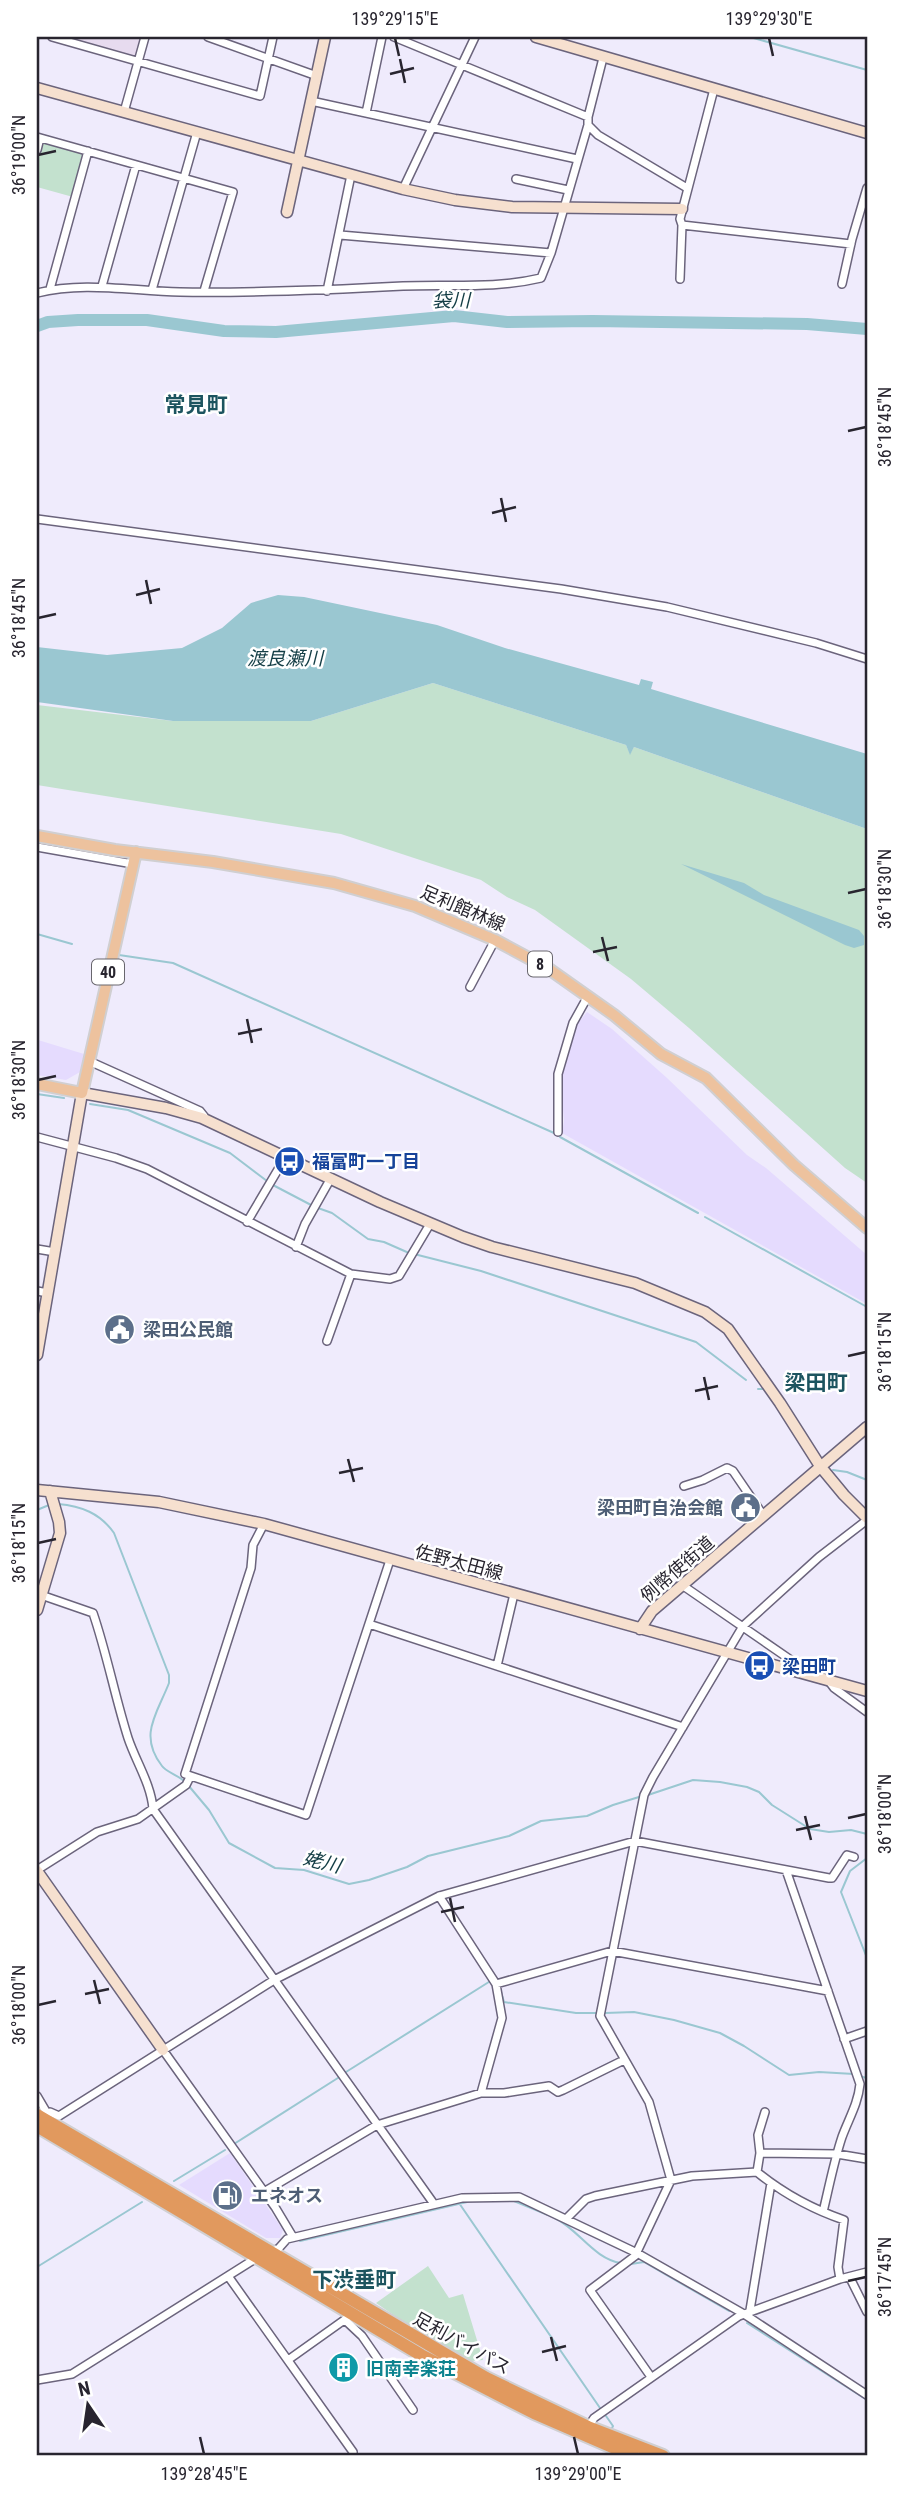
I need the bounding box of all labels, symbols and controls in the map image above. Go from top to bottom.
text: 139°29'15"E [352,8,438,29]
text: 139°29'30"E [726,8,812,29]
text: 36°19'00"N [8,115,29,195]
water label: 袋川 [432,289,472,312]
text: 36°18'45"N [874,387,895,467]
district label: 常見町 [165,393,228,417]
text: 36°18'45"N [8,578,29,658]
water label: 渡良瀬川 [247,647,325,670]
text: 36°18'30"N [874,849,895,929]
street label: 足利館林線 [417,881,509,935]
road number: 8 [528,952,552,976]
road number: 40 [92,960,124,984]
text: 36°18'30"N [8,1040,29,1120]
bus stop icon: 福富町一丁目 [272,1144,306,1178]
place label: 福富町一丁目 [312,1151,420,1172]
public building icon: 梁田公民館 [103,1312,137,1346]
text: 36°18'15"N [874,1312,895,1392]
place label: 梁田公民館 [143,1319,233,1340]
district label: 梁田町 [785,1371,848,1395]
public building icon: 梁田町自治会館 [729,1490,763,1524]
place label: 梁田町自治会館 [597,1497,723,1518]
text: 36°18'15"N [8,1503,29,1583]
street label: 例幣使街道 [636,1532,718,1606]
street label: 佐野太田線 [413,1540,505,1584]
bus stop icon: 梁田町 [742,1649,776,1683]
place label: 梁田町 [782,1656,836,1677]
text: 36°18'00"N [874,1774,895,1854]
water label: 姥川 [301,1846,345,1878]
text: 36°18'00"N [8,1965,29,2045]
fuel station icon: エネオス [211,2178,245,2212]
place label: エネオス [251,2185,323,2206]
text: 36°17'45"N [874,2237,895,2317]
district label: 下渋垂町 [312,2268,396,2292]
street label: 足利バイパス [410,2308,514,2378]
building icon: 旧南幸楽荘 [326,2351,360,2385]
place label: 旧南幸楽荘 [366,2358,456,2379]
north arrow [52,2370,122,2440]
text: N [76,2376,93,2401]
text: 139°28'45"E [161,2463,247,2484]
text: 139°29'00"E [535,2463,621,2484]

